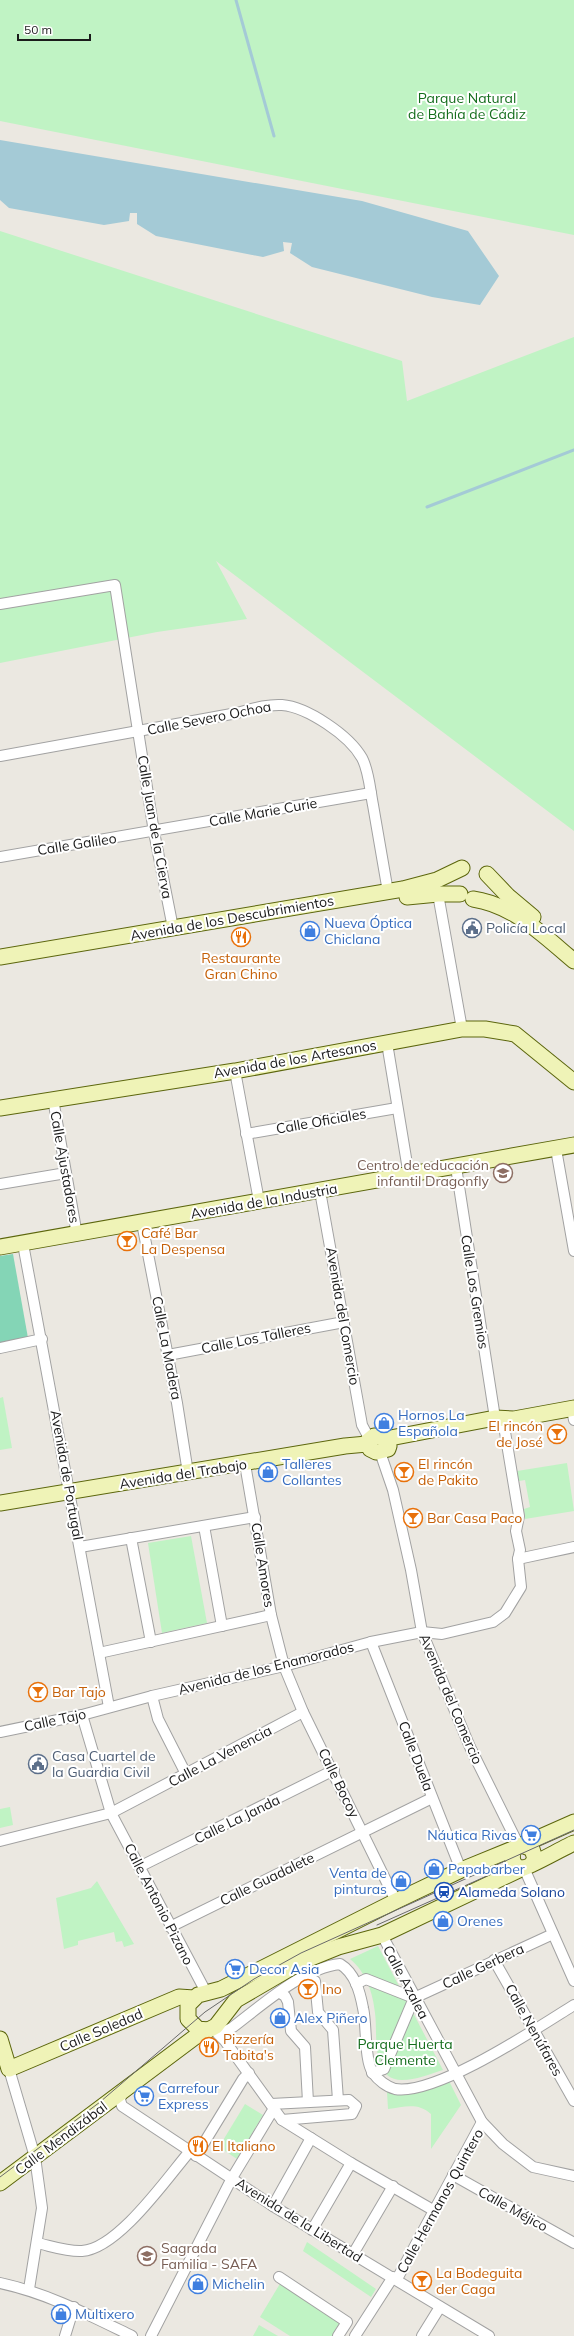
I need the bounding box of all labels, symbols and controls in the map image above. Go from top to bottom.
scale bar [18,16,90,42]
text: 50 m [24,22,52,37]
park label: Parque Natural de Bahía de Cádiz [408,89,526,123]
street label: Calle Severo Ochoa [146,697,272,739]
street label: Calle Juan de la Cierva [134,754,176,900]
street label: Calle Marie Curie [208,794,318,830]
street label: Calle Galileo [36,829,118,859]
street label: Avenida de los Descubrimientos [129,891,335,945]
place label: Nueva Óptica Chiclana [324,914,412,948]
public building icon: Policía Local [461,917,483,939]
place label: Policía Local [486,919,566,937]
shop icon: Nueva Óptica Chiclana [299,920,321,942]
restaurant icon: Restaurante Gran Chino [230,926,252,948]
place label: Restaurante Gran Chino [201,949,281,983]
street label: Avenida de los Artesanos [212,1036,378,1082]
street label: Calle Oficiales [275,1104,367,1138]
street label: Calle Ajustadores [46,1110,84,1224]
place label: Centro de educación infantil Dragonfly [357,1156,490,1190]
school or university icon: Centro de educación infantil Dragonfly [492,1162,514,1184]
street label: Avenida de la Industria [189,1179,339,1223]
place label: Café Bar La Despensa [141,1224,225,1258]
bar icon: Café Bar La Despensa [116,1230,138,1252]
street label: Calle Los Gremios [457,1234,493,1350]
street label: Avenida del Comercio [322,1245,364,1387]
street label: Calle La Madera [148,1295,186,1401]
street label: Calle Los Talleres [200,1319,312,1357]
place label: Hornos La Española [398,1406,465,1440]
street label: Avenida de Portugal [47,1408,87,1542]
shop icon: Hornos La Española [373,1412,395,1434]
place label: El rincón de José [488,1417,543,1451]
bar icon: El rincón de José [546,1423,568,1445]
street label: Avenida del Trabajo [118,1455,248,1493]
place label: Talleres Collantes [282,1455,342,1489]
place label: El rincón de Pakito [418,1455,478,1489]
shop icon: Talleres Collantes [257,1461,279,1483]
bar icon: El rincón de Pakito [393,1461,415,1483]
bar icon: Bar Casa Paco [402,1507,424,1529]
place label: Bar Casa Paco [427,1509,522,1527]
street label: Calle Amores [247,1521,279,1609]
street label: Avenida del Comercio [415,1631,487,1767]
street label: Avenida de los Enamorados [176,1637,356,1699]
bar icon: Bar Tajo [27,1681,49,1703]
place label: Bar Tajo [52,1683,106,1701]
street label: Calle Tajo [22,1705,88,1735]
street label: Calle Duela [394,1718,438,1794]
street label: Calle La Venencia [165,1721,275,1791]
street label: Calle Bocoy [314,1745,364,1821]
place label: Casa Cuartel de la Guardia Civil [52,1747,156,1781]
public building icon: Casa Cuartel de la Guardia Civil [27,1753,49,1775]
street label: Calle La Janda [191,1790,283,1848]
supermarket icon: Náutica Rivas [520,1824,542,1846]
place label: Náutica Rivas [427,1826,517,1844]
street label: Calle Antonio Pizano [120,1840,198,1968]
street label: Calle Guadalete [217,1848,317,1910]
shop icon: Papabarber [423,1858,445,1880]
place label: Papabarber [448,1860,526,1878]
place label: Venta de pinturas [329,1864,387,1898]
shop icon: Venta de pinturas [390,1870,412,1892]
station icon: Alameda Solano [433,1881,455,1903]
place label: Alameda Solano [458,1883,565,1901]
shop icon: Orenes [432,1910,454,1932]
place label: Orenes [457,1912,503,1930]
street label: Calle Gerbera [439,1939,527,1993]
street label: Calle Azalea [379,1942,433,2022]
supermarket icon: Decor Asia [224,1958,246,1980]
place label: Decor Asia [249,1960,319,1978]
bar icon: Ino [297,1978,319,2000]
place label: Ino [322,1980,342,1998]
street label: Calle Nenúfares [501,1981,567,2079]
street label: Calle Soledad [57,2004,145,2056]
shop icon: Alex Piñero [269,2007,291,2029]
place label: Alex Piñero [294,2009,368,2027]
place label: Pizzería Tabita's [223,2030,274,2064]
park label: Parque Huerta Clemente [357,2035,453,2069]
restaurant icon: Pizzería Tabita's [198,2036,220,2058]
place label: Carrefour Express [158,2079,220,2113]
supermarket icon: Carrefour Express [133,2085,155,2107]
street label: Calle Mendizábal [11,2097,111,2179]
street label: Calle Hermanos Quintero [393,2126,487,2276]
restaurant icon: El Italiano [187,2135,209,2157]
place label: El Italiano [212,2137,275,2155]
street label: Avenida de la Libertad [232,2174,366,2266]
street label: Calle Méjico [475,2183,551,2235]
place label: Sagrada Familia - SAFA [161,2239,258,2273]
school or university icon: Sagrada Familia - SAFA [136,2245,158,2267]
place label: La Bodeguita der Caga [436,2264,522,2298]
bar icon: La Bodeguita der Caga [411,2270,433,2292]
shop icon: Michelin [187,2273,209,2295]
place label: Michelin [212,2275,265,2293]
shop icon: Multixero [50,2303,72,2325]
place label: Multixero [75,2305,135,2323]

